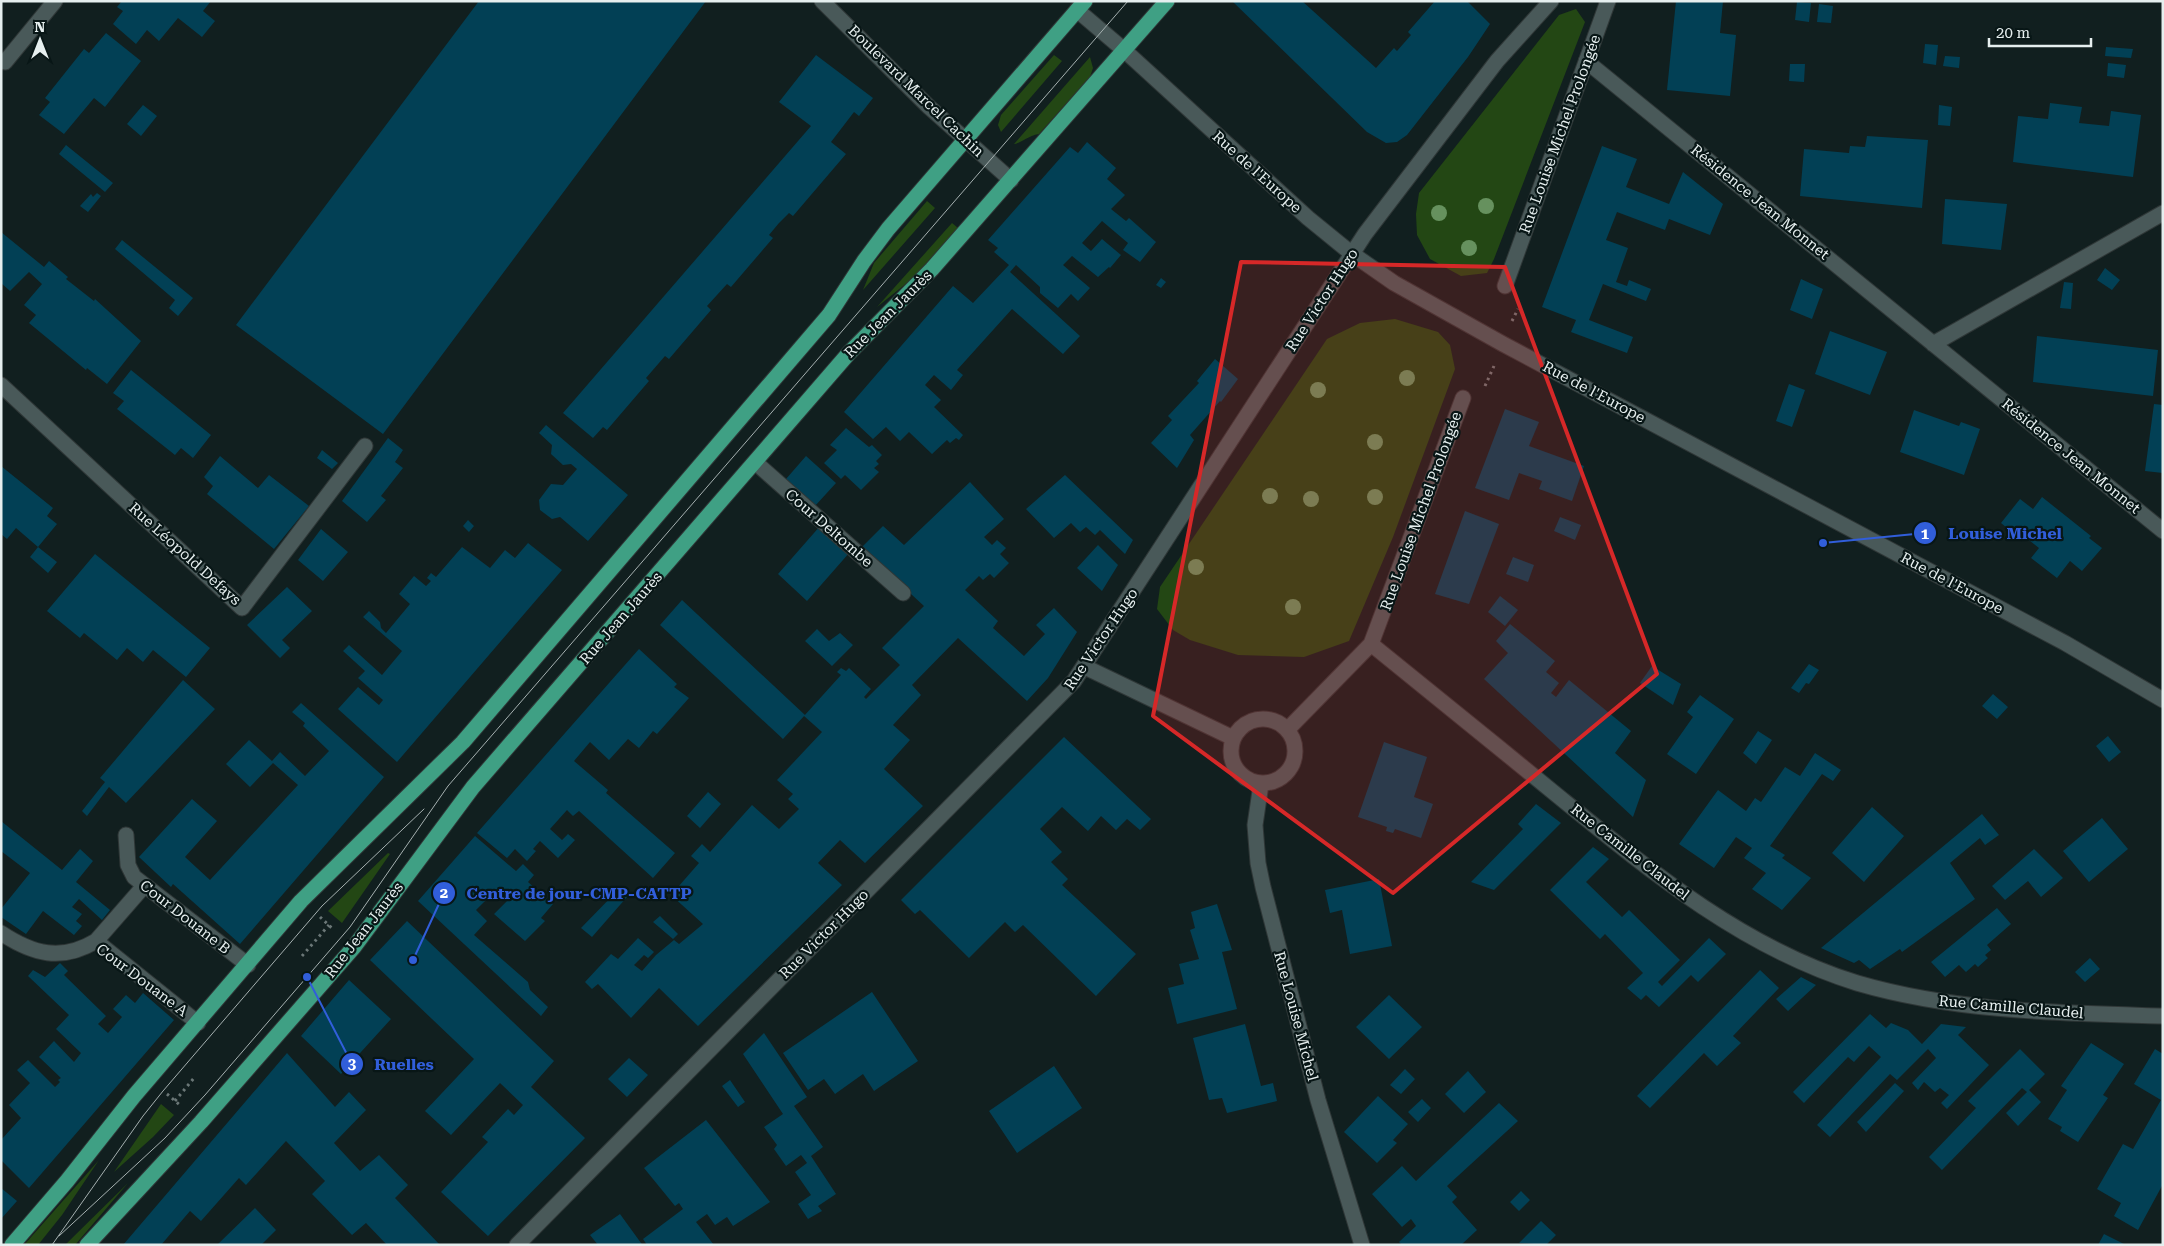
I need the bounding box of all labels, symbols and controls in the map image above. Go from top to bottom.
north arrow [15,15,65,65]
scale bar [1989,15,2092,47]
text: N [35,19,46,35]
street label: Boulevard Marcel Cachin [844,21,988,161]
text: 20 m [1996,24,2031,42]
street label: Rue Louise Michel Prolongée [1516,32,1604,236]
street label: Rue de l'Europe [1209,127,1305,217]
street label: Résidence Jean Monnet [1687,141,1833,264]
street label: Rue Victor Hugo [1282,245,1362,355]
street label: Rue Jean Jaurès [840,266,936,362]
street label: Rue de l'Europe [1540,357,1648,427]
street label: Résidence Jean Monnet [1998,395,2144,518]
street label: Rue Louise Michel Prolongée [1377,409,1465,613]
street label: Cour Deltombe [782,485,876,571]
street label: Rue Léopold Defays [125,499,245,609]
callout: Louise Michel [1913,518,2071,549]
text: Louise Michel [1948,524,2062,543]
text: 1 [1921,525,1930,543]
street label: Rue de l'Europe [1898,548,2006,618]
street label: Rue Jean Jaurès [576,568,666,668]
street label: Rue Victor Hugo [1060,585,1142,693]
street label: Rue Camille Claudel [1567,800,1693,904]
street label: Cour Douane B [136,876,234,958]
callout: Centre de jour-CMP-CATTP [431,877,701,908]
street label: Rue Jean Jaurès [321,879,407,981]
text: 2 [440,884,448,902]
text: Centre de jour-CMP-CATTP [466,884,692,903]
street label: Rue Victor Hugo [776,886,872,982]
street label: Cour Douane A [93,940,192,1021]
street label: Rue Louise Michel [1270,949,1322,1083]
street label: Rue Camille Claudel [1938,992,2085,1022]
callout: Ruelles [340,1049,444,1080]
text: 3 [348,1055,357,1073]
text: Ruelles [374,1055,434,1074]

